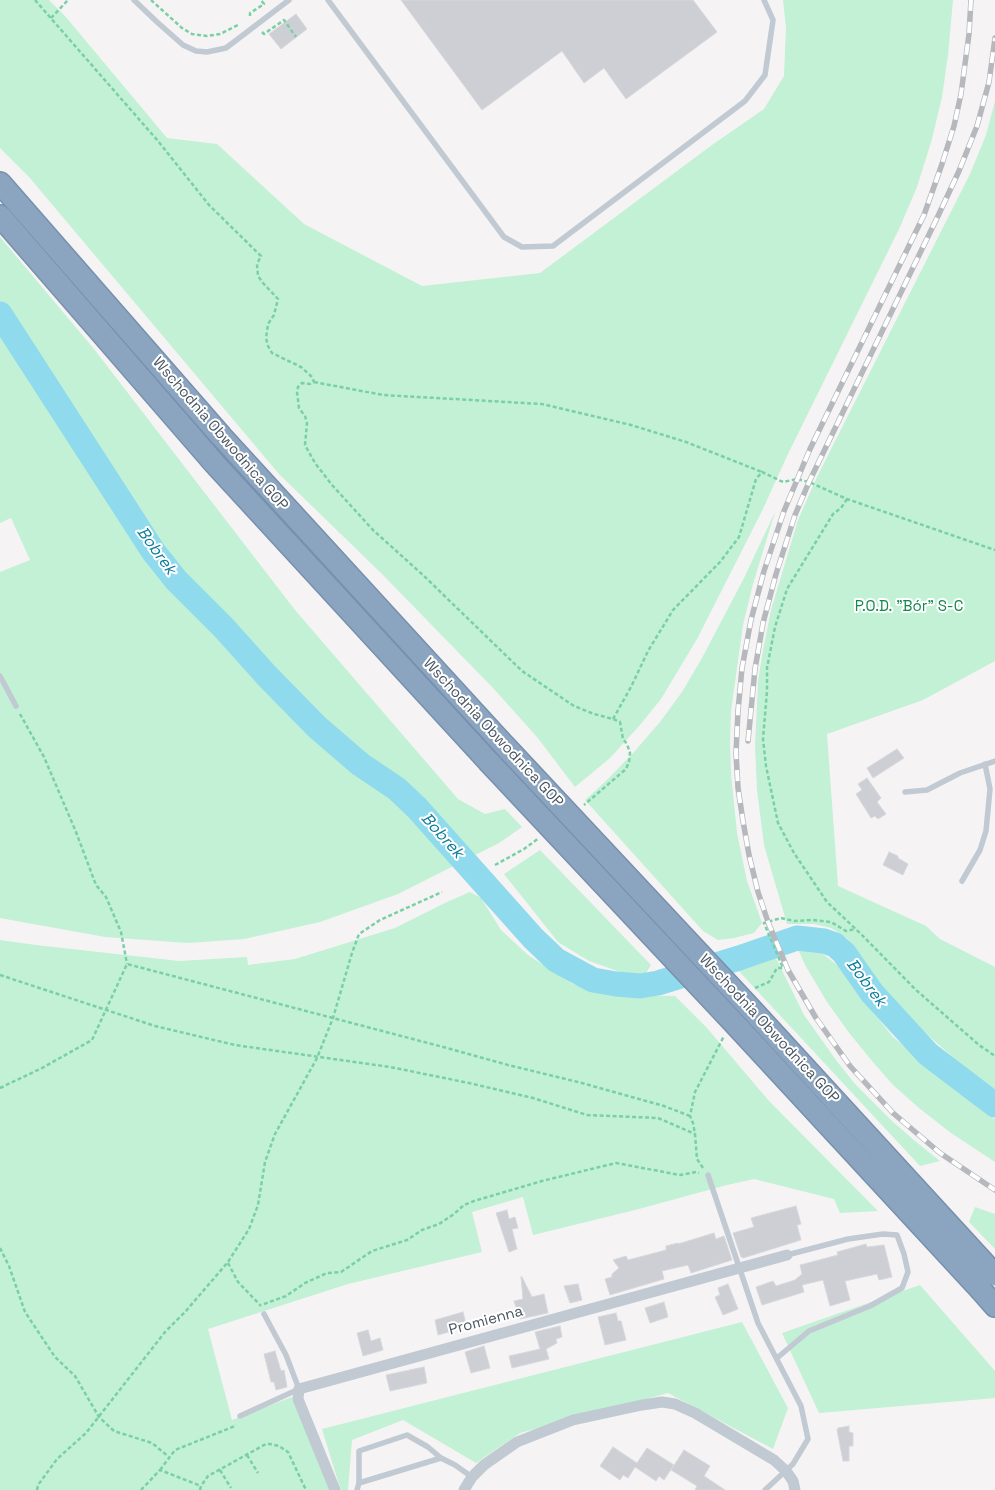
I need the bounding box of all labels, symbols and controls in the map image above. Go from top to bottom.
street label: Wschodnia Obwodnica GOP [149,354,291,514]
water label: Bobrek [132,523,180,579]
park label: P.O.D. "Bór" S-C [855,598,963,616]
street label: Wschodnia Obwodnica GOP [419,655,567,811]
water label: Bobrek [417,809,467,863]
street label: Wschodnia Obwodnica GOP [695,951,843,1107]
water label: Bobrek [842,955,890,1011]
street label: Promienna [447,1302,525,1340]

